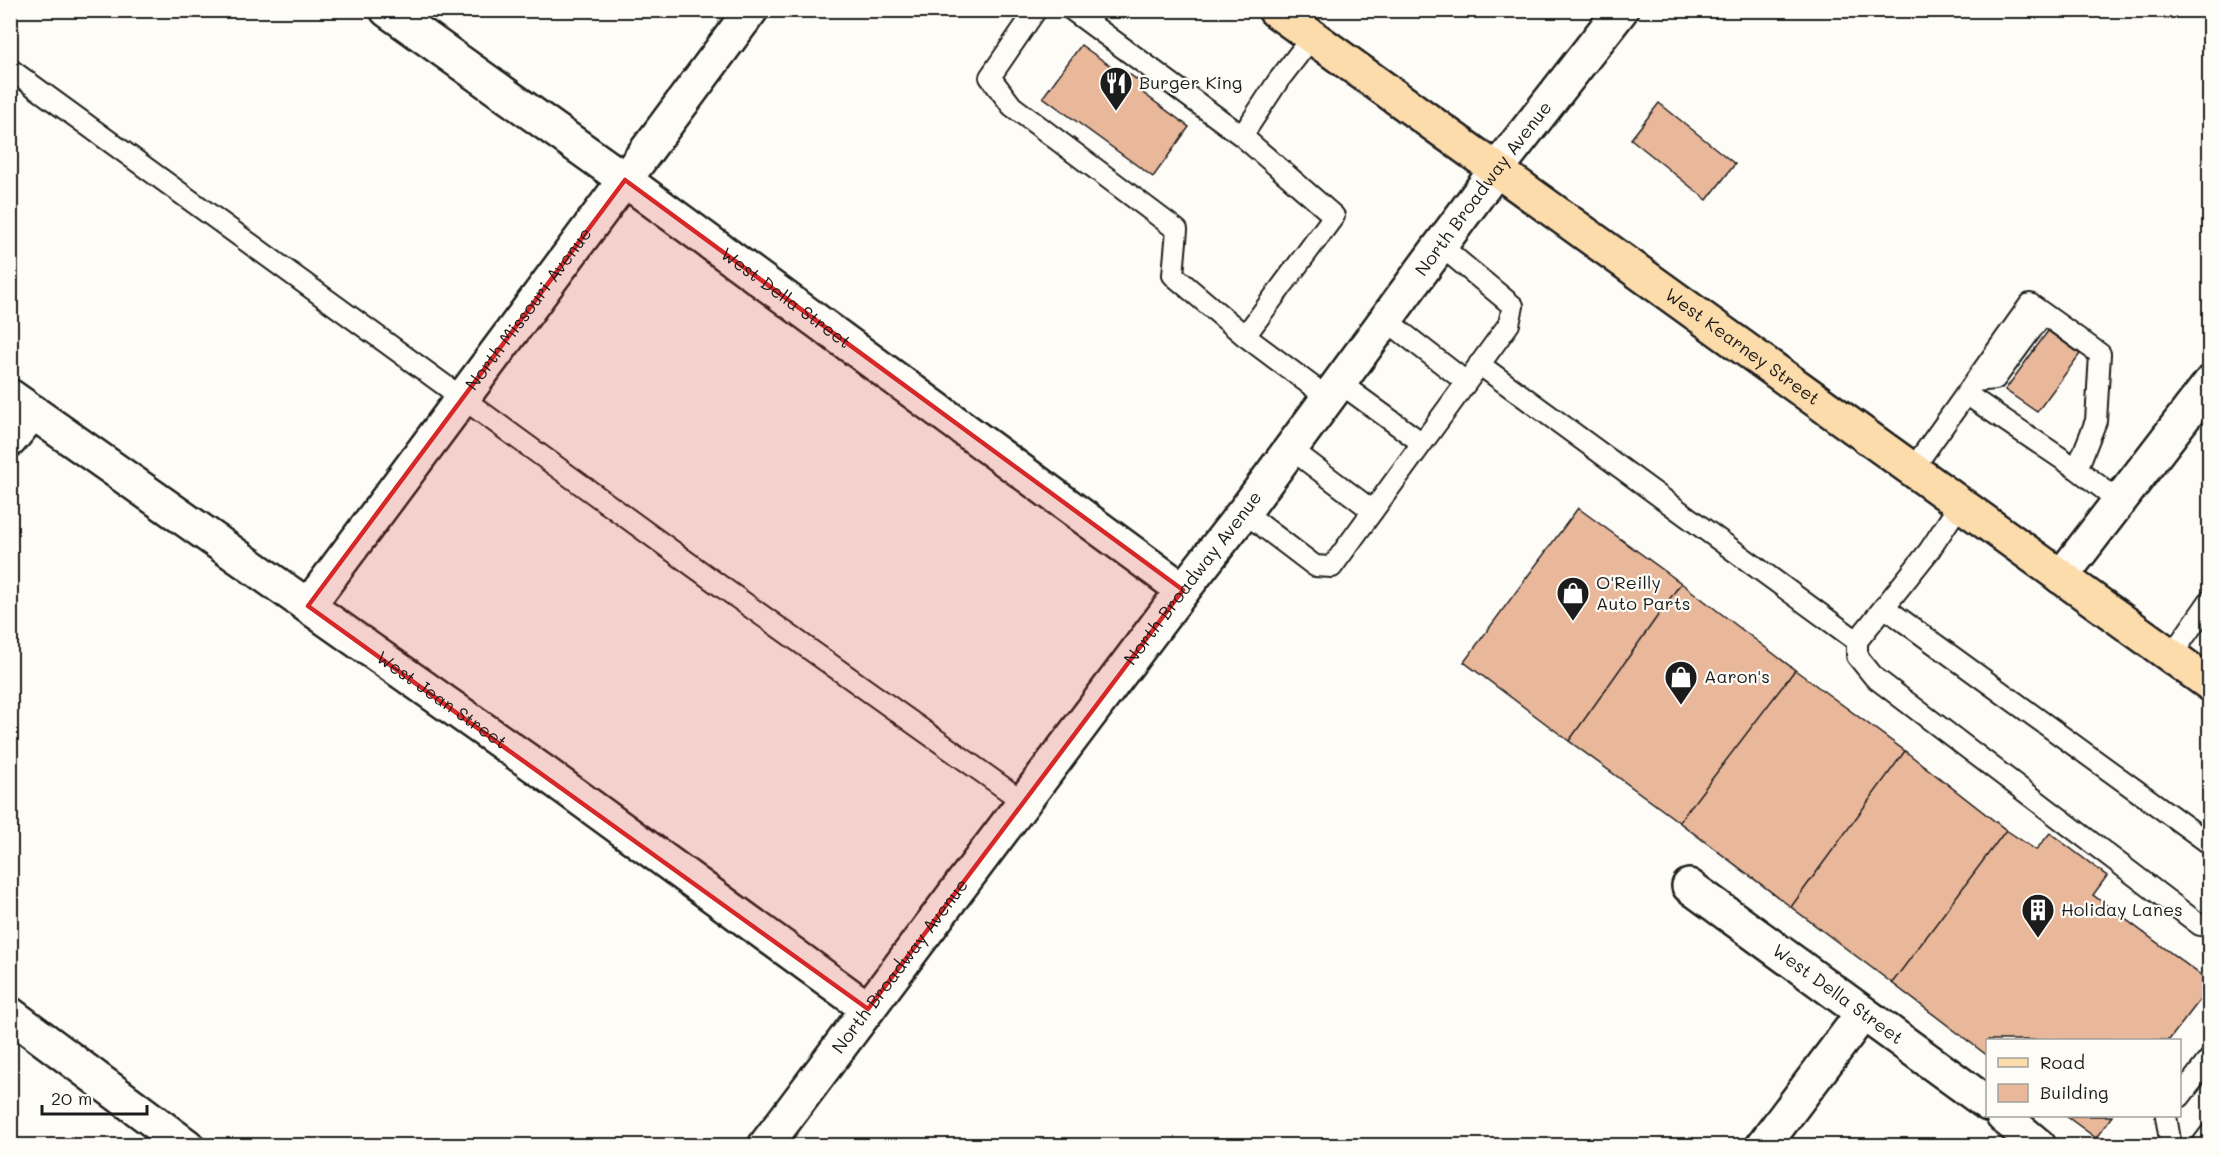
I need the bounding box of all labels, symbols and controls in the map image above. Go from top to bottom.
restaurant icon: Burger King [1098,65,1134,112]
place label: Burger King [1139,70,1242,94]
street label: North Broadway Avenue [1409,96,1556,280]
street label: North Missouri Avenue [459,222,596,395]
street label: West Della Street [716,241,856,353]
street label: West Kearney Street [1661,282,1825,410]
street label: North Broadway Avenue [1118,486,1266,669]
place label: O'Reilly Auto Parts [1596,570,1691,615]
shop icon: O'Reilly Auto Parts [1555,575,1591,622]
street label: West Jean Street [372,645,512,754]
shop icon: Aaron's [1663,659,1699,706]
place label: Aaron's [1704,664,1770,688]
street label: North Broadway Avenue [826,873,973,1058]
building icon: Holiday Lanes [2020,892,2056,939]
place label: Holiday Lanes [2061,897,2183,921]
street label: West Della Street [1768,938,1908,1049]
legend [1986,1039,2181,1117]
text: Road [2040,1050,2085,1074]
scale bar [42,1078,147,1116]
text: Building [2040,1080,2108,1104]
text: 20 m [51,1086,92,1110]

